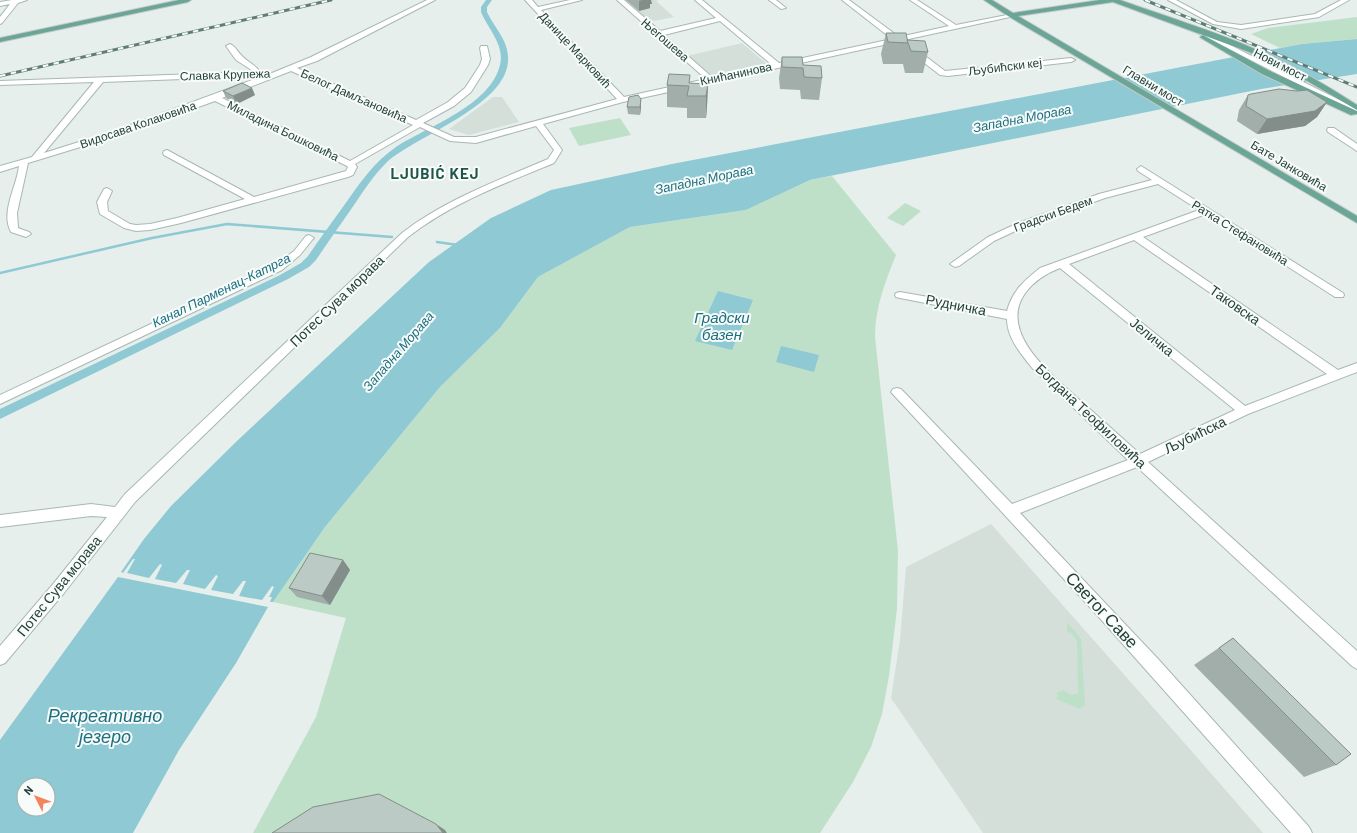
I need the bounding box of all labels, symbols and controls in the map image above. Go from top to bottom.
street label: Данице Марковић [536,8,615,91]
street label: Његошева [639,15,693,64]
street label: Нови мост [1252,45,1310,84]
street label: Љубићски кеј [967,55,1043,78]
street label: Книћанинова [699,58,773,87]
street label: Главни мост [1121,62,1187,109]
street label: Славка Крупежа [179,65,271,84]
street label: Белог Дамљановића [299,65,410,126]
street label: Видосава Колаковића [78,97,198,151]
street label: Миладина Бошковића [225,97,342,164]
water label: Западна Морава [971,101,1073,135]
street label: Бате Јанковића [1249,137,1330,194]
water label: Западна Морава [654,161,754,197]
district label: LJUBIĆ KEJ [390,164,480,182]
street label: Градски Бедем [1011,192,1094,235]
street label: Ратка Стефановића [1189,197,1292,269]
water label: Канал Парменац-Катрга [149,250,293,330]
street label: Потес Сува морава [286,251,387,350]
street label: Таковска [1207,281,1264,328]
street label: Рудничка [924,290,988,319]
water label: Западна Морава [359,308,437,394]
water label: Градски базен [694,308,750,343]
street label: Јеличка [1127,314,1178,360]
street label: Богдана Теофиловића [1032,360,1150,472]
street label: Љубићска [1161,412,1229,457]
street label: Потес Сува морава [13,532,104,639]
street label: Светог Саве [1062,567,1143,652]
water label: Рекреативно језеро [48,704,162,747]
north arrow [16,777,56,817]
text: N [21,783,35,797]

